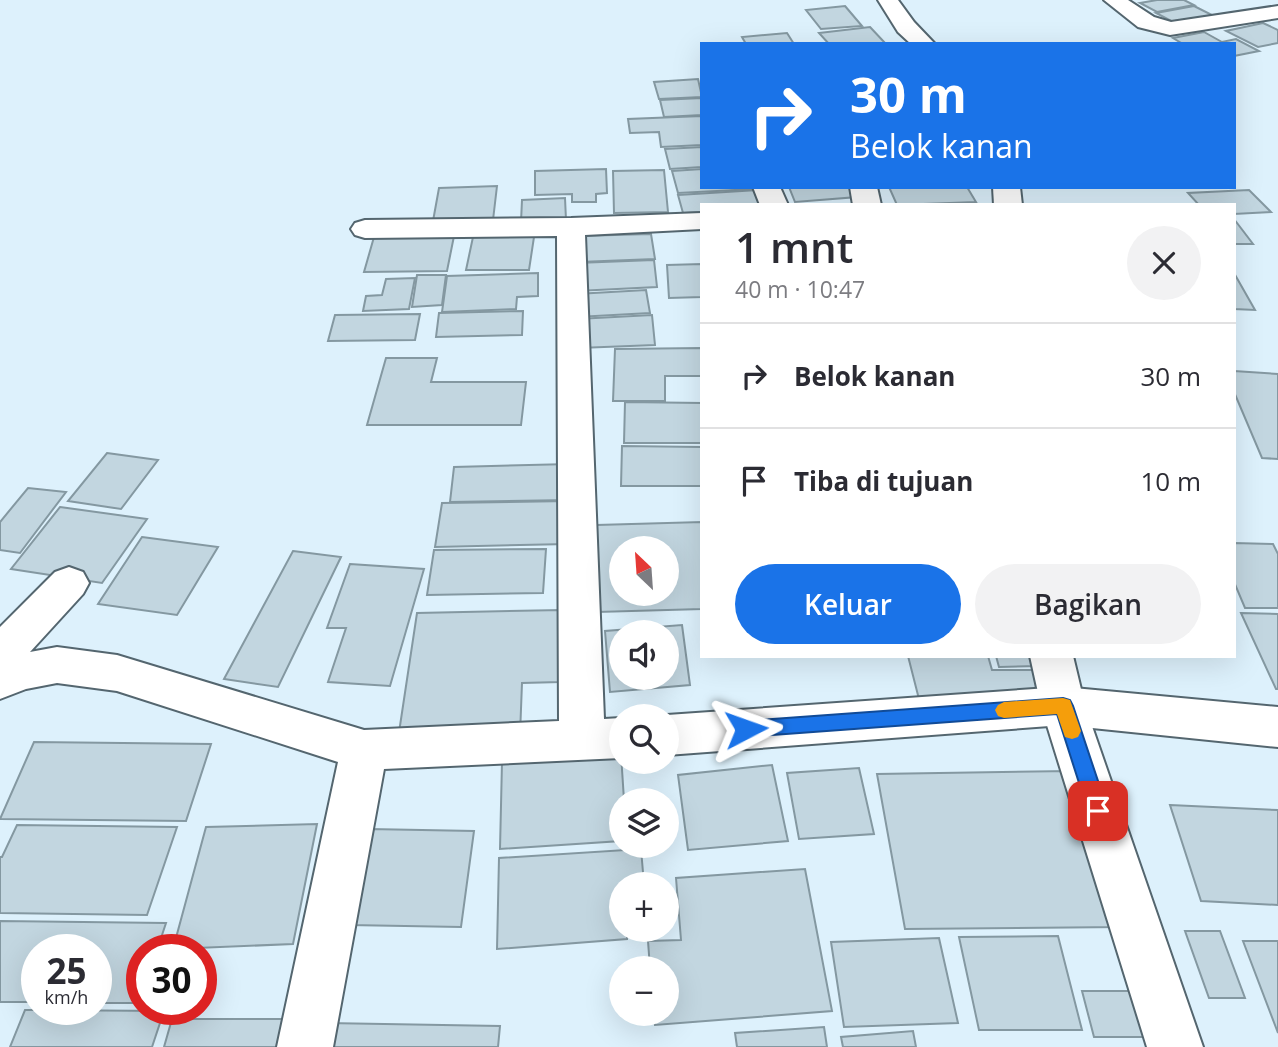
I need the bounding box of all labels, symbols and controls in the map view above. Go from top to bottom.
text: 30 m [850,61,967,127]
icon: right [735,70,826,161]
text: Belok kanan [850,124,1033,167]
text: 1 mnt [735,218,853,275]
button: close [1127,226,1201,300]
text: 40 m · 10:47 [735,273,865,305]
icon: right [735,357,773,395]
text: Belok kanan [794,358,955,394]
text: 30 m [1140,358,1201,394]
icon: arrive [735,462,773,500]
text: Tiba di tujuan [794,463,973,499]
text: 10 m [1140,463,1201,499]
north arrow [609,536,679,606]
map controls [609,536,679,1026]
button: Keluar [735,564,961,644]
button: Bagikan [975,564,1201,644]
button: sound [609,620,679,690]
position arrow [709,692,783,766]
button: search [609,704,679,774]
pin [1068,781,1128,841]
button: layers [609,788,679,858]
icon: arrive [1079,792,1117,830]
button: + [609,872,679,942]
speed limit sign: 30 [126,934,217,1025]
text: 25 [46,947,87,994]
button: − [609,956,679,1026]
text: km/h [45,985,88,1009]

